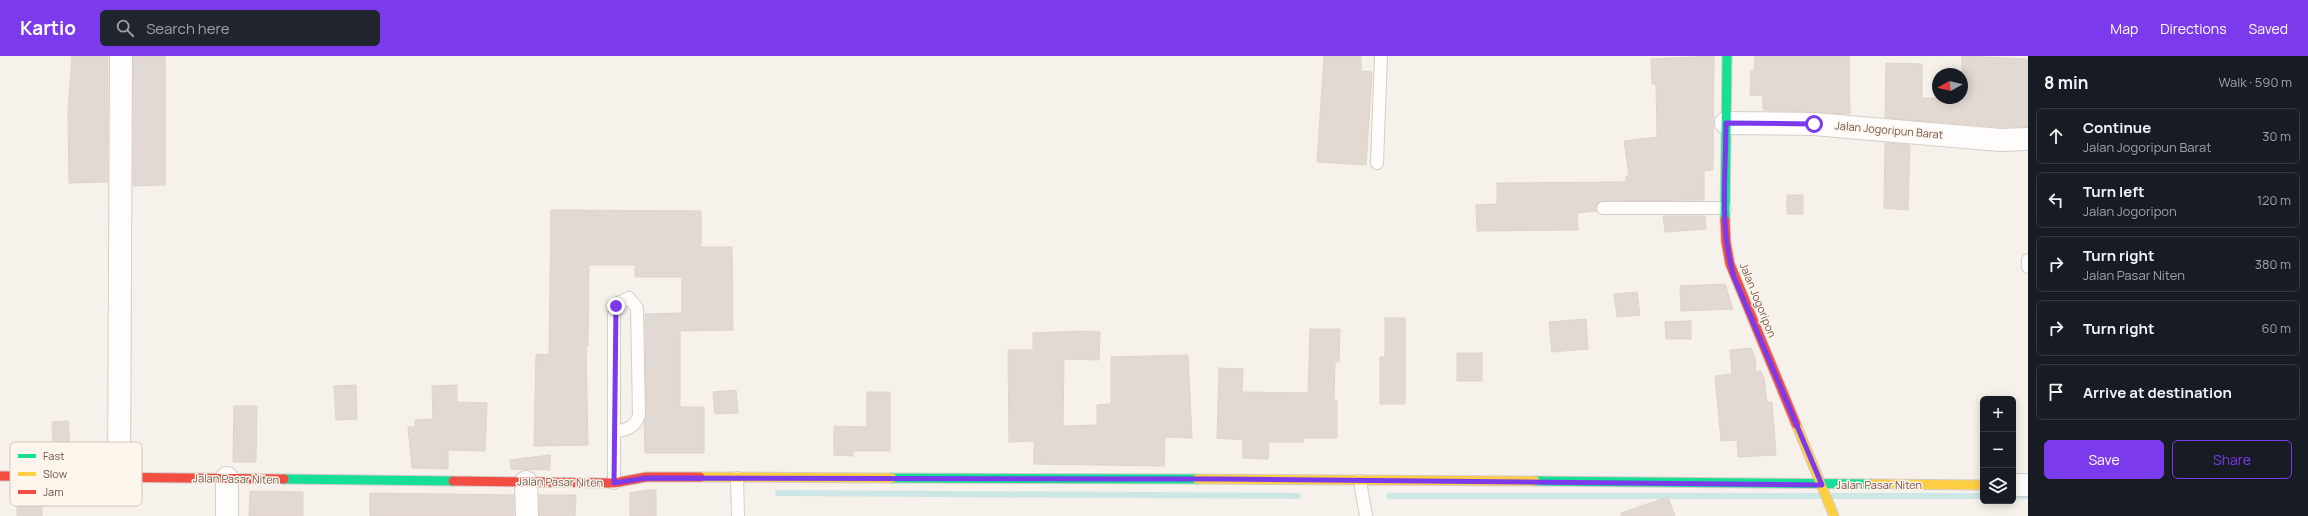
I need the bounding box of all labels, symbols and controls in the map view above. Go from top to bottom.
search box [100,10,380,46]
text: Kartio [20,15,76,41]
icon: search [114,17,136,39]
text: Search here [146,18,230,39]
text: Map [2110,19,2138,38]
text: Directions [2160,19,2227,38]
text: Saved [2249,19,2288,38]
north arrow [1932,68,1968,104]
text: 8 min [2044,71,2089,94]
text: Walk · 590 m [2218,73,2292,91]
route start [1805,115,1823,133]
street label: Jalan Jogoripun Barat [1834,117,1944,142]
text: Continue [2083,117,2151,138]
icon: ahead [2045,125,2067,147]
text: 30 m [2262,127,2291,145]
text: Jalan Jogoripun Barat [2083,138,2211,156]
text: Turn left [2083,181,2145,202]
icon: left [2045,189,2067,211]
text: 120 m [2257,191,2291,209]
text: Jalan Jogoripon [2083,202,2177,220]
text: Turn right [2083,245,2154,266]
icon: right [2045,253,2067,275]
text: 380 m [2255,255,2291,273]
street label: Jalan Jogoripon [1737,260,1780,339]
text: Jalan Pasar Niten [2083,266,2185,284]
route end [607,297,625,315]
icon: right [2045,317,2067,339]
text: Turn right [2083,318,2154,339]
text: 60 m [2261,319,2291,337]
icon: arrive [2045,381,2067,403]
text: Arrive at destination [2083,382,2232,403]
map controls [1980,396,2016,504]
button: + [1980,396,2016,432]
button: − [1980,432,2016,468]
button: Save [2044,440,2164,479]
button: Share [2172,440,2292,479]
legend [10,442,142,506]
text: Fast [43,448,65,463]
text: Slow [43,466,68,481]
button: layers [1980,468,2016,504]
street label: Jalan Pasar Niten [193,470,279,487]
street label: Jalan Pasar Niten [517,473,603,490]
street label: Jalan Pasar Niten [1836,477,1922,492]
text: Jam [43,484,64,499]

